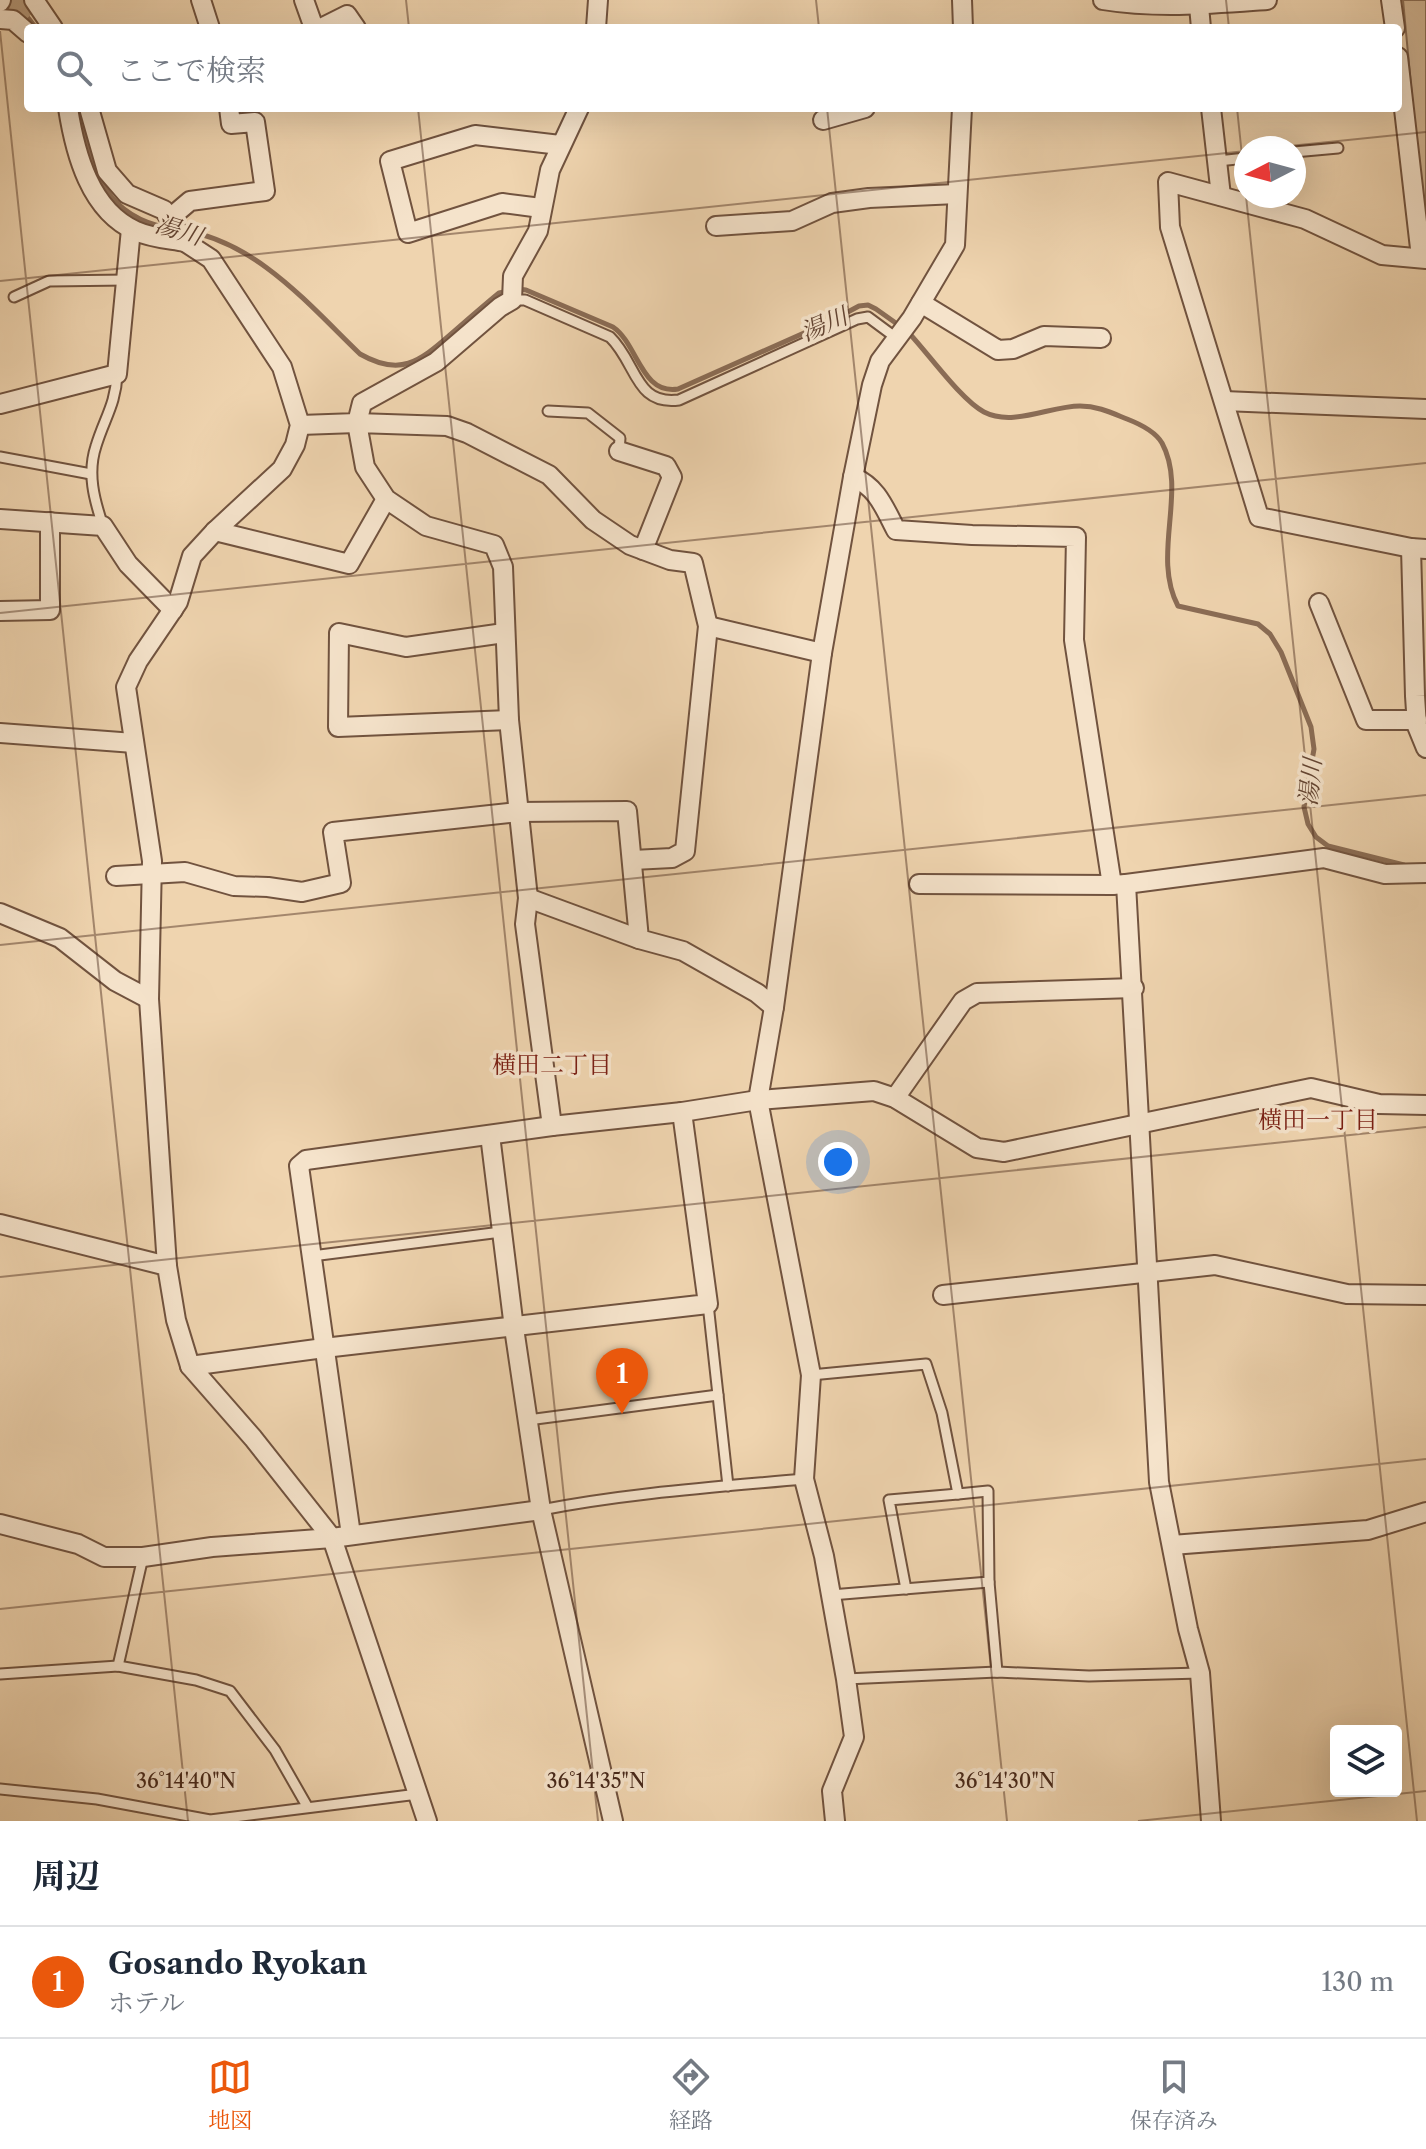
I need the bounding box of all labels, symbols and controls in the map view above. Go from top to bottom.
search box [24,24,1402,112]
icon: search [52,46,96,90]
text: ここで検索 [116,52,266,89]
north arrow [1234,136,1306,208]
water label: 湯川 [152,209,209,252]
water label: 湯川 [796,300,855,347]
water label: 湯川 [1293,754,1327,807]
district label: 横田二丁目 [492,1050,612,1079]
district label: 横田一丁目 [1258,1105,1378,1134]
your location [818,1142,858,1182]
pin: 1 [596,1348,648,1414]
map controls [1330,1725,1402,1797]
button: layers [1330,1725,1402,1797]
text: 36°14'40"N [136,1769,236,1793]
text: 36°14'35"N [547,1769,645,1793]
text: 36°14'30"N [955,1769,1055,1793]
text: 周辺 [32,1855,100,1897]
text: Gosando Ryokan [108,1945,367,1982]
text: 1 [52,1966,64,1998]
text: 130 m [1321,1966,1394,1998]
text: ホテル [108,1987,185,2019]
tab: 地図 [208,2055,252,2134]
tab: 経路 [669,2055,713,2134]
tab: 保存済み [1130,2055,1218,2134]

